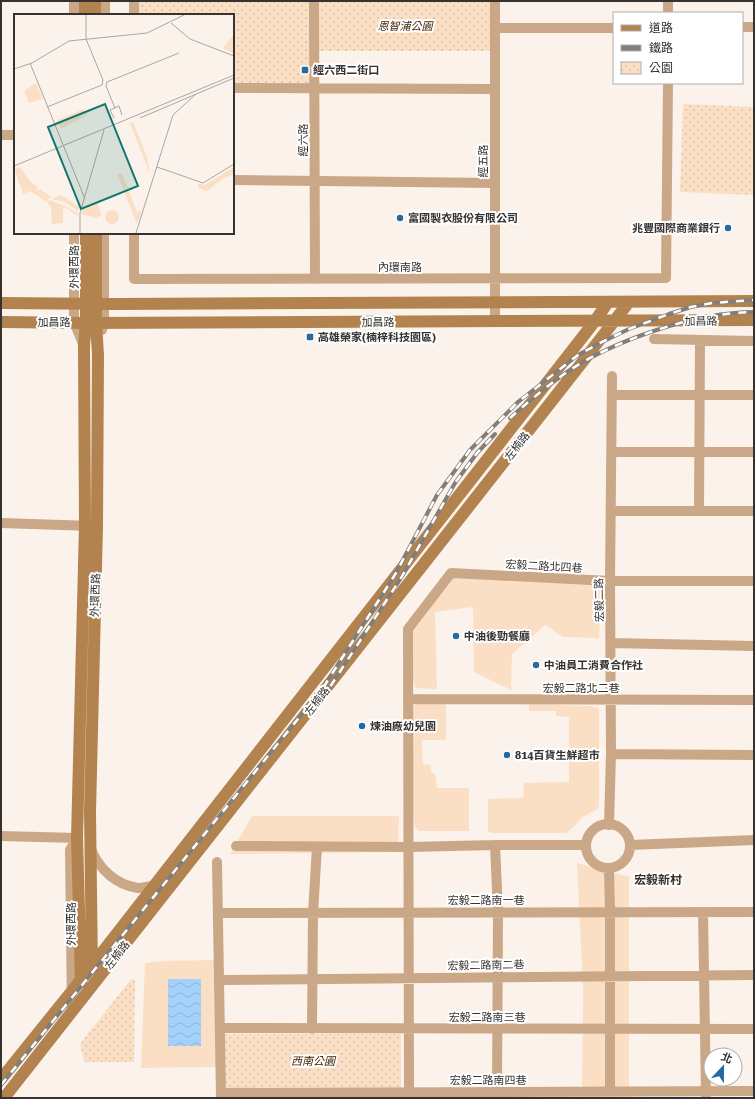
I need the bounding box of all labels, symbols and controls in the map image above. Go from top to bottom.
legend [613,12,743,84]
inset map [14,14,234,234]
park label: 恩智浦公園 [378,20,434,33]
text: 道路 [649,21,673,35]
text: 鐵路 [649,41,673,55]
text: 公園 [649,61,673,75]
place label: 經六西二街口 [313,64,379,77]
marker: 經六西二街口 [300,65,310,75]
street label: 經六路 [297,124,310,157]
street label: 經五路 [477,145,490,178]
place label: 富國製衣股份有限公司 [408,212,518,225]
marker: 富國製衣股份有限公司 [395,213,405,223]
place label: 兆豐國際商業銀行 [632,222,720,235]
marker: 兆豐國際商業銀行 [723,223,733,233]
street label: 外環西路 [68,245,81,289]
street label: 內環南路 [378,261,422,274]
street label: 加昌路 [684,315,718,328]
street label: 加昌路 [38,316,71,329]
street label: 加昌路 [362,316,395,329]
place label: 高雄榮家(楠梓科技園區) [318,331,436,344]
marker: 高雄榮家(楠梓科技園區) [305,332,315,342]
street label: 左楠路 [502,429,533,463]
street label: 宏毅二路北四巷 [505,558,583,575]
street label: 外環西路 [88,573,103,617]
street label: 宏毅二路 [593,578,606,622]
place label: 中油後勁餐廳 [464,630,530,643]
marker: 中油後勁餐廳 [451,631,461,641]
place label: 中油員工消費合作社 [544,659,643,672]
marker: 中油員工消費合作社 [531,660,541,670]
street label: 宏毅二路北二巷 [543,682,620,695]
street label: 左楠路 [302,684,333,718]
place label: 煉油廠幼兒園 [370,720,436,733]
marker: 煉油廠幼兒園 [357,721,367,731]
place label: 814百貨生鮮超市 [515,749,599,762]
marker: 814百貨生鮮超市 [502,750,512,760]
district label: 宏毅新村 [634,873,682,887]
street label: 宏毅二路南一巷 [448,894,525,907]
street label: 外環西路 [65,902,78,946]
street label: 左楠路 [102,938,133,972]
street label: 宏毅二路南二巷 [447,958,525,973]
street label: 宏毅二路南三巷 [449,1011,526,1024]
north arrow [703,1047,743,1087]
text: 北 [719,1050,734,1066]
park label: 西南公園 [291,1055,337,1068]
street label: 宏毅二路南四巷 [450,1074,527,1087]

